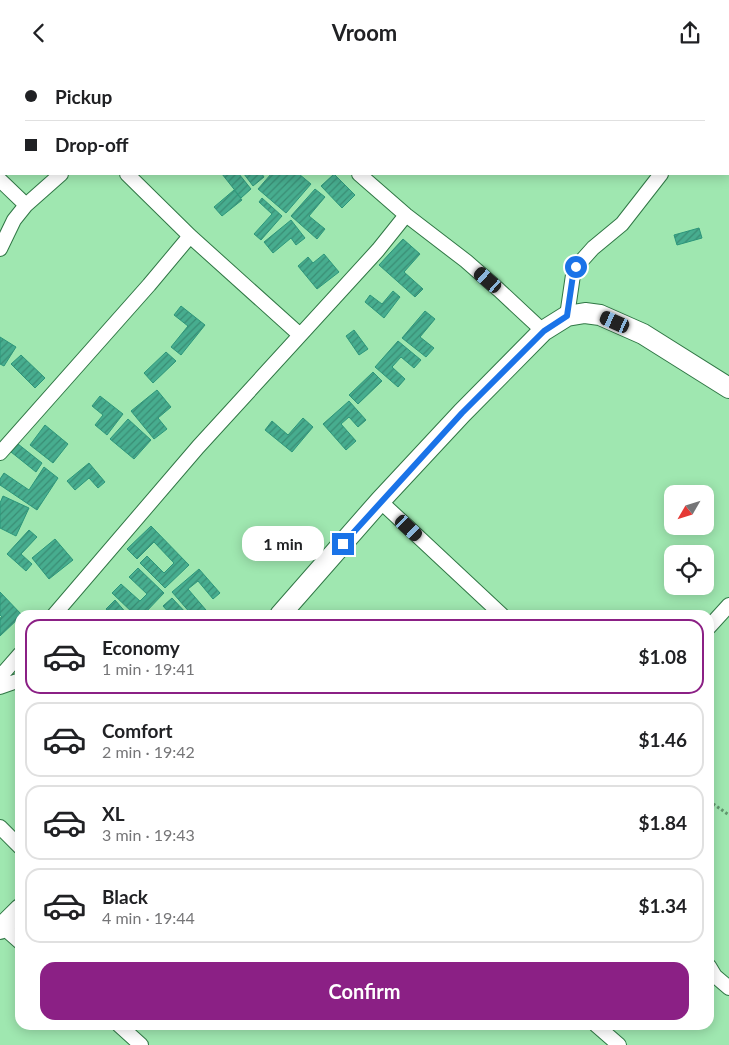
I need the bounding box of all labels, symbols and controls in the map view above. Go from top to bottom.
icon: back [25,19,53,47]
text: Vroom [332,19,397,46]
icon: share [676,19,704,47]
text: Pickup [55,85,112,108]
text: Drop-off [55,133,129,156]
route start [565,256,587,278]
car [471,264,504,296]
car [598,309,631,335]
north arrow [664,485,714,535]
map controls [664,485,714,595]
car [392,512,425,544]
callout: 1 min [243,527,326,561]
route end [332,533,354,555]
text: 1 min [263,534,303,553]
button: locate [664,545,714,595]
icon: car [42,634,87,679]
text: Economy [102,636,180,659]
text: $1.08 [638,645,687,668]
text: 1 min · 19:41 [102,659,195,678]
icon: car [42,717,87,762]
text: Comfort [102,719,173,742]
text: $1.46 [638,728,687,751]
text: 2 min · 19:42 [102,742,195,761]
icon: car [42,800,87,845]
text: XL [102,802,125,825]
text: $1.84 [638,811,687,834]
text: 3 min · 19:43 [102,825,195,844]
icon: car [42,883,87,928]
text: Black [102,885,148,908]
text: $1.34 [638,894,687,917]
text: 4 min · 19:44 [102,908,195,927]
button: Confirm [40,962,689,1020]

